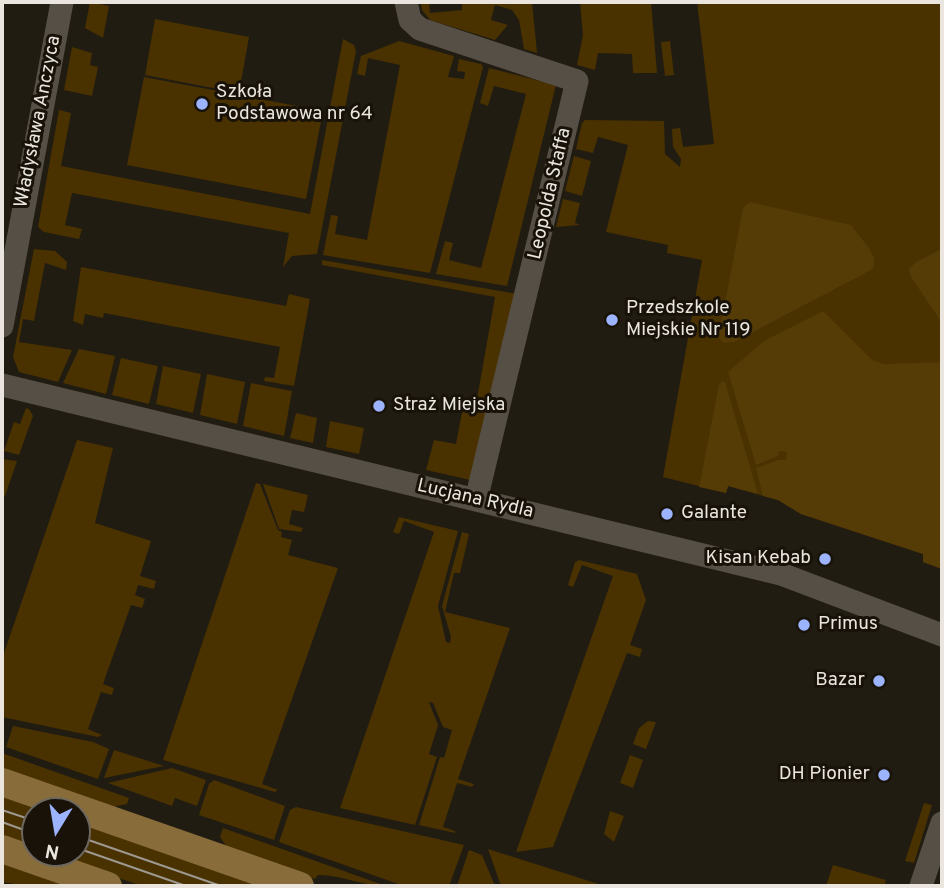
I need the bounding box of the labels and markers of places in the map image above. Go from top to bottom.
place label: Szkoła Podstawowa nr 64 [216,82,373,126]
marker: Szkoła Podstawowa nr 64 [194,96,210,112]
place label: Przedszkole Miejskie Nr 119 [626,298,750,342]
marker: Przedszkole Miejskie Nr 119 [604,312,620,328]
place label: Straż Miejska [393,395,505,417]
marker: Straż Miejska [371,398,387,414]
place label: Galante [681,503,747,525]
marker: Galante [659,506,675,522]
place label: Kisan Kebab [706,548,811,570]
marker: Kisan Kebab [817,551,833,567]
place label: Primus [818,614,878,636]
marker: Primus [796,617,812,633]
place label: Bazar [815,670,865,692]
marker: Bazar [871,673,887,689]
place label: DH Pionier [779,764,870,786]
marker: DH Pionier [876,767,892,783]

